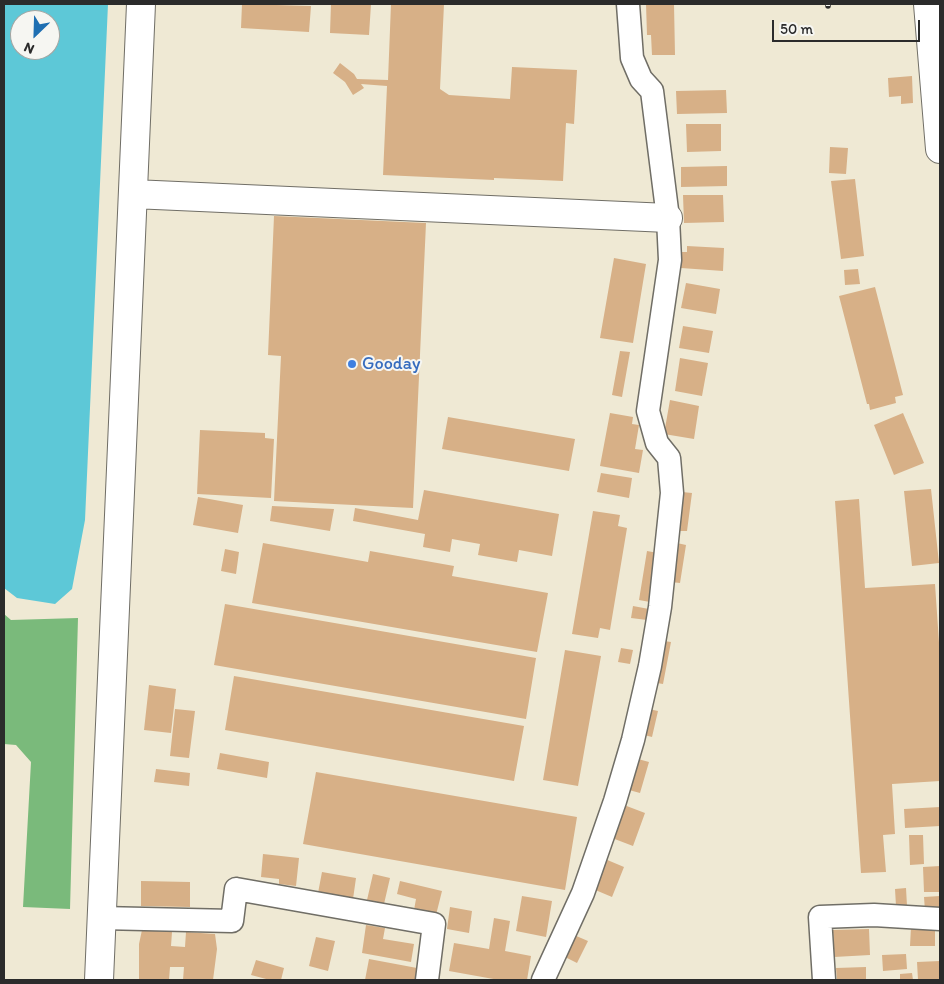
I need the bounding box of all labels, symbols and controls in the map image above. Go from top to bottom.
north arrow [10,10,60,60]
scale bar [774,10,922,42]
text: 50 m [780,20,813,38]
text: N [21,39,37,58]
place label: Gooday [362,353,420,375]
marker: Gooday [346,358,358,370]

